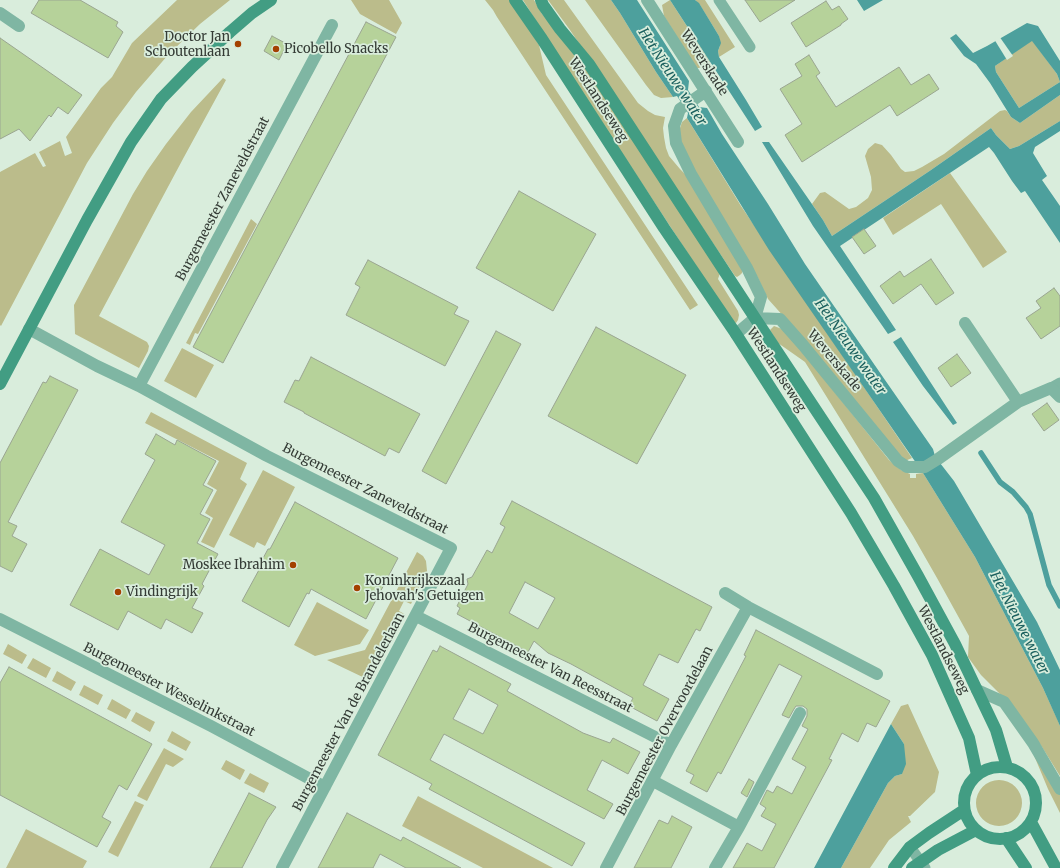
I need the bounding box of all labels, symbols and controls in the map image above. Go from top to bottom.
water label: Het Nieuwe water [634,25,710,129]
street label: Weverskade [677,27,731,99]
place label: Doctor Jan Schoutenlaan [145,29,230,60]
marker: Doctor Jan Schoutenlaan [233,39,243,49]
place label: Picobello Snacks [284,41,388,57]
marker: Picobello Snacks [271,44,281,54]
street label: Westlandseweg [565,55,631,145]
street label: Burgemeester Zaneveldstraat [173,114,273,284]
water label: Het Nieuwe water [811,296,889,398]
street label: Westlandseweg [743,325,809,415]
street label: Weverskade [804,327,864,395]
street label: Burgemeester Zaneveldstraat [280,440,450,538]
place label: Moskee Ibrahim [183,557,285,573]
marker: Moskee Ibrahim [288,560,298,570]
water label: Het Nieuwe water [986,569,1052,677]
place label: Koninkrijkszaal Jehovah's Getuigen [365,573,484,604]
marker: Koninkrijkszaal Jehovah's Getuigen [352,583,362,593]
place label: Vindingrijk [126,584,198,600]
marker: Vindingrijk [113,587,123,597]
street label: Westlandseweg [914,603,972,697]
street label: Burgemeester Van de Brandelerlaan [290,610,408,814]
street label: Burgemeester Van Reesstraat [465,620,635,716]
street label: Burgemeester Wesselinkstraat [81,640,257,740]
street label: Burgemeester Overvoordelaan [614,643,716,819]

